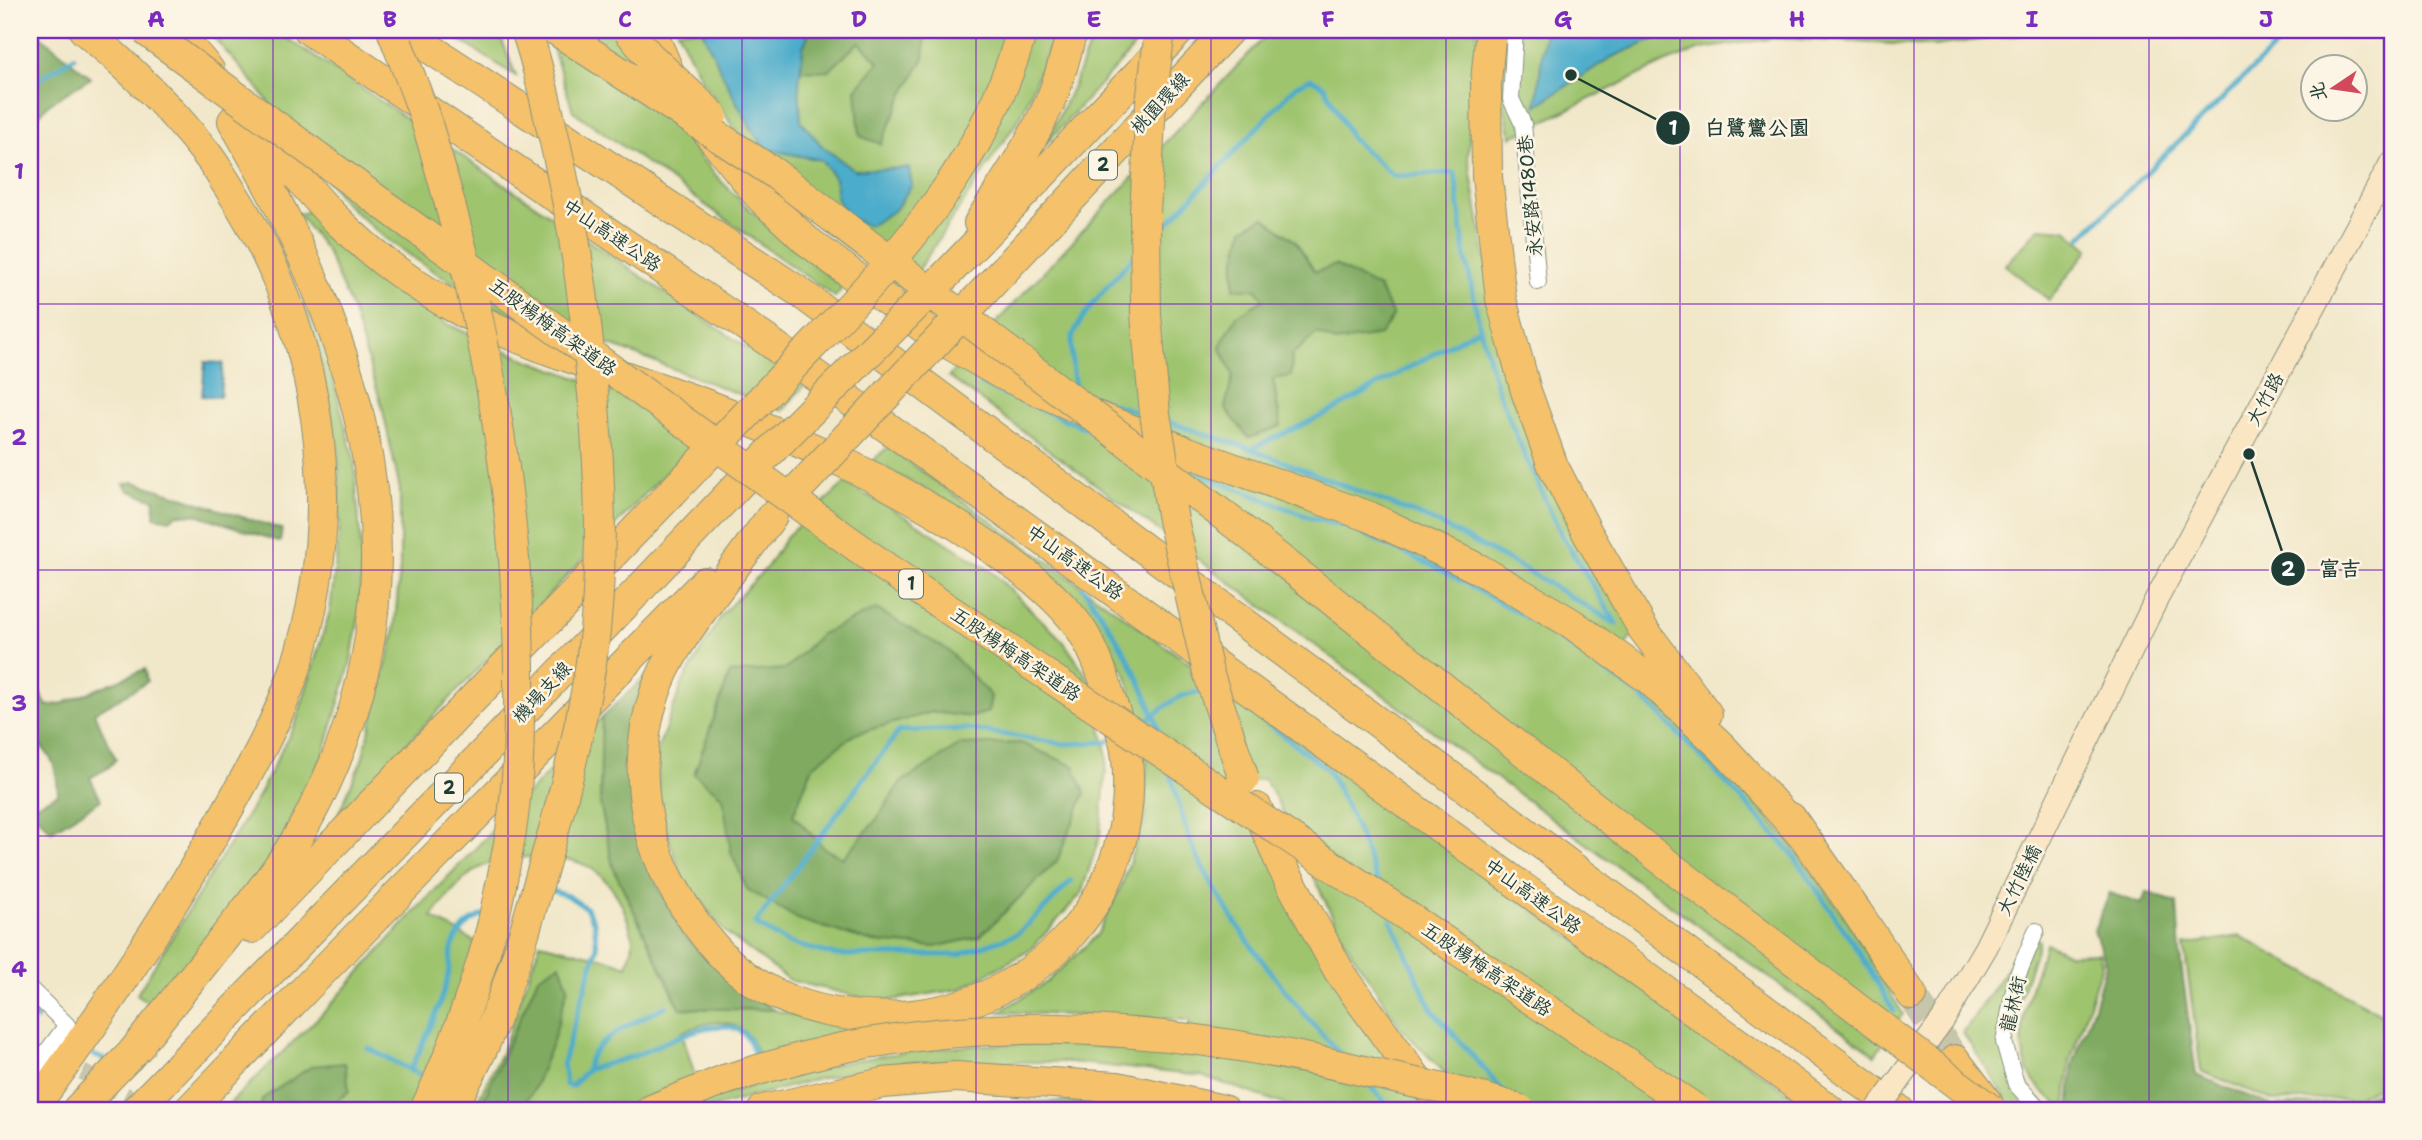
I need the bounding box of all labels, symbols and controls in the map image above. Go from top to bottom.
text: A [147,4,165,34]
text: B [383,4,397,34]
text: C [618,4,632,34]
text: D [851,4,867,34]
text: E [1086,4,1102,34]
text: F [1321,4,1335,34]
text: G [1554,4,1573,34]
text: H [1789,4,1805,34]
text: I [2026,4,2039,34]
text: J [2259,4,2273,34]
north arrow [2300,52,2370,122]
street label: 桃園環線 [1125,67,1195,139]
text: 北 [2304,80,2332,104]
callout: 白鷺鸞公園 [1656,107,1824,149]
text: 1 [1668,114,1678,142]
text: 白鷺鸞公園 [1705,114,1810,142]
street label: 永安路1480巷 [1512,134,1548,258]
road number: 2 [1089,150,1117,180]
text: 1 [14,156,24,186]
street label: 中山高速公路 [558,193,666,277]
street label: 五股楊梅高架道路 [484,272,622,382]
street label: 大竹路 [2241,368,2289,430]
text: 2 [11,422,27,452]
street label: 中山高速公路 [1022,518,1128,606]
callout: 富吉 [2270,548,2375,590]
text: 2 [2281,555,2296,583]
text: 富吉 [2319,555,2361,583]
road number: 1 [899,570,923,598]
street label: 五股楊梅高架道路 [946,601,1086,707]
street label: 機場支線 [507,656,577,728]
text: 3 [11,688,27,718]
road number: 2 [435,774,463,802]
street label: 大竹陸橋 [1991,840,2047,920]
street label: 中山高速公路 [1480,852,1586,940]
street label: 五股楊梅高架道路 [1417,916,1557,1022]
text: 4 [11,954,27,984]
street label: 龍林街 [1994,973,2032,1035]

